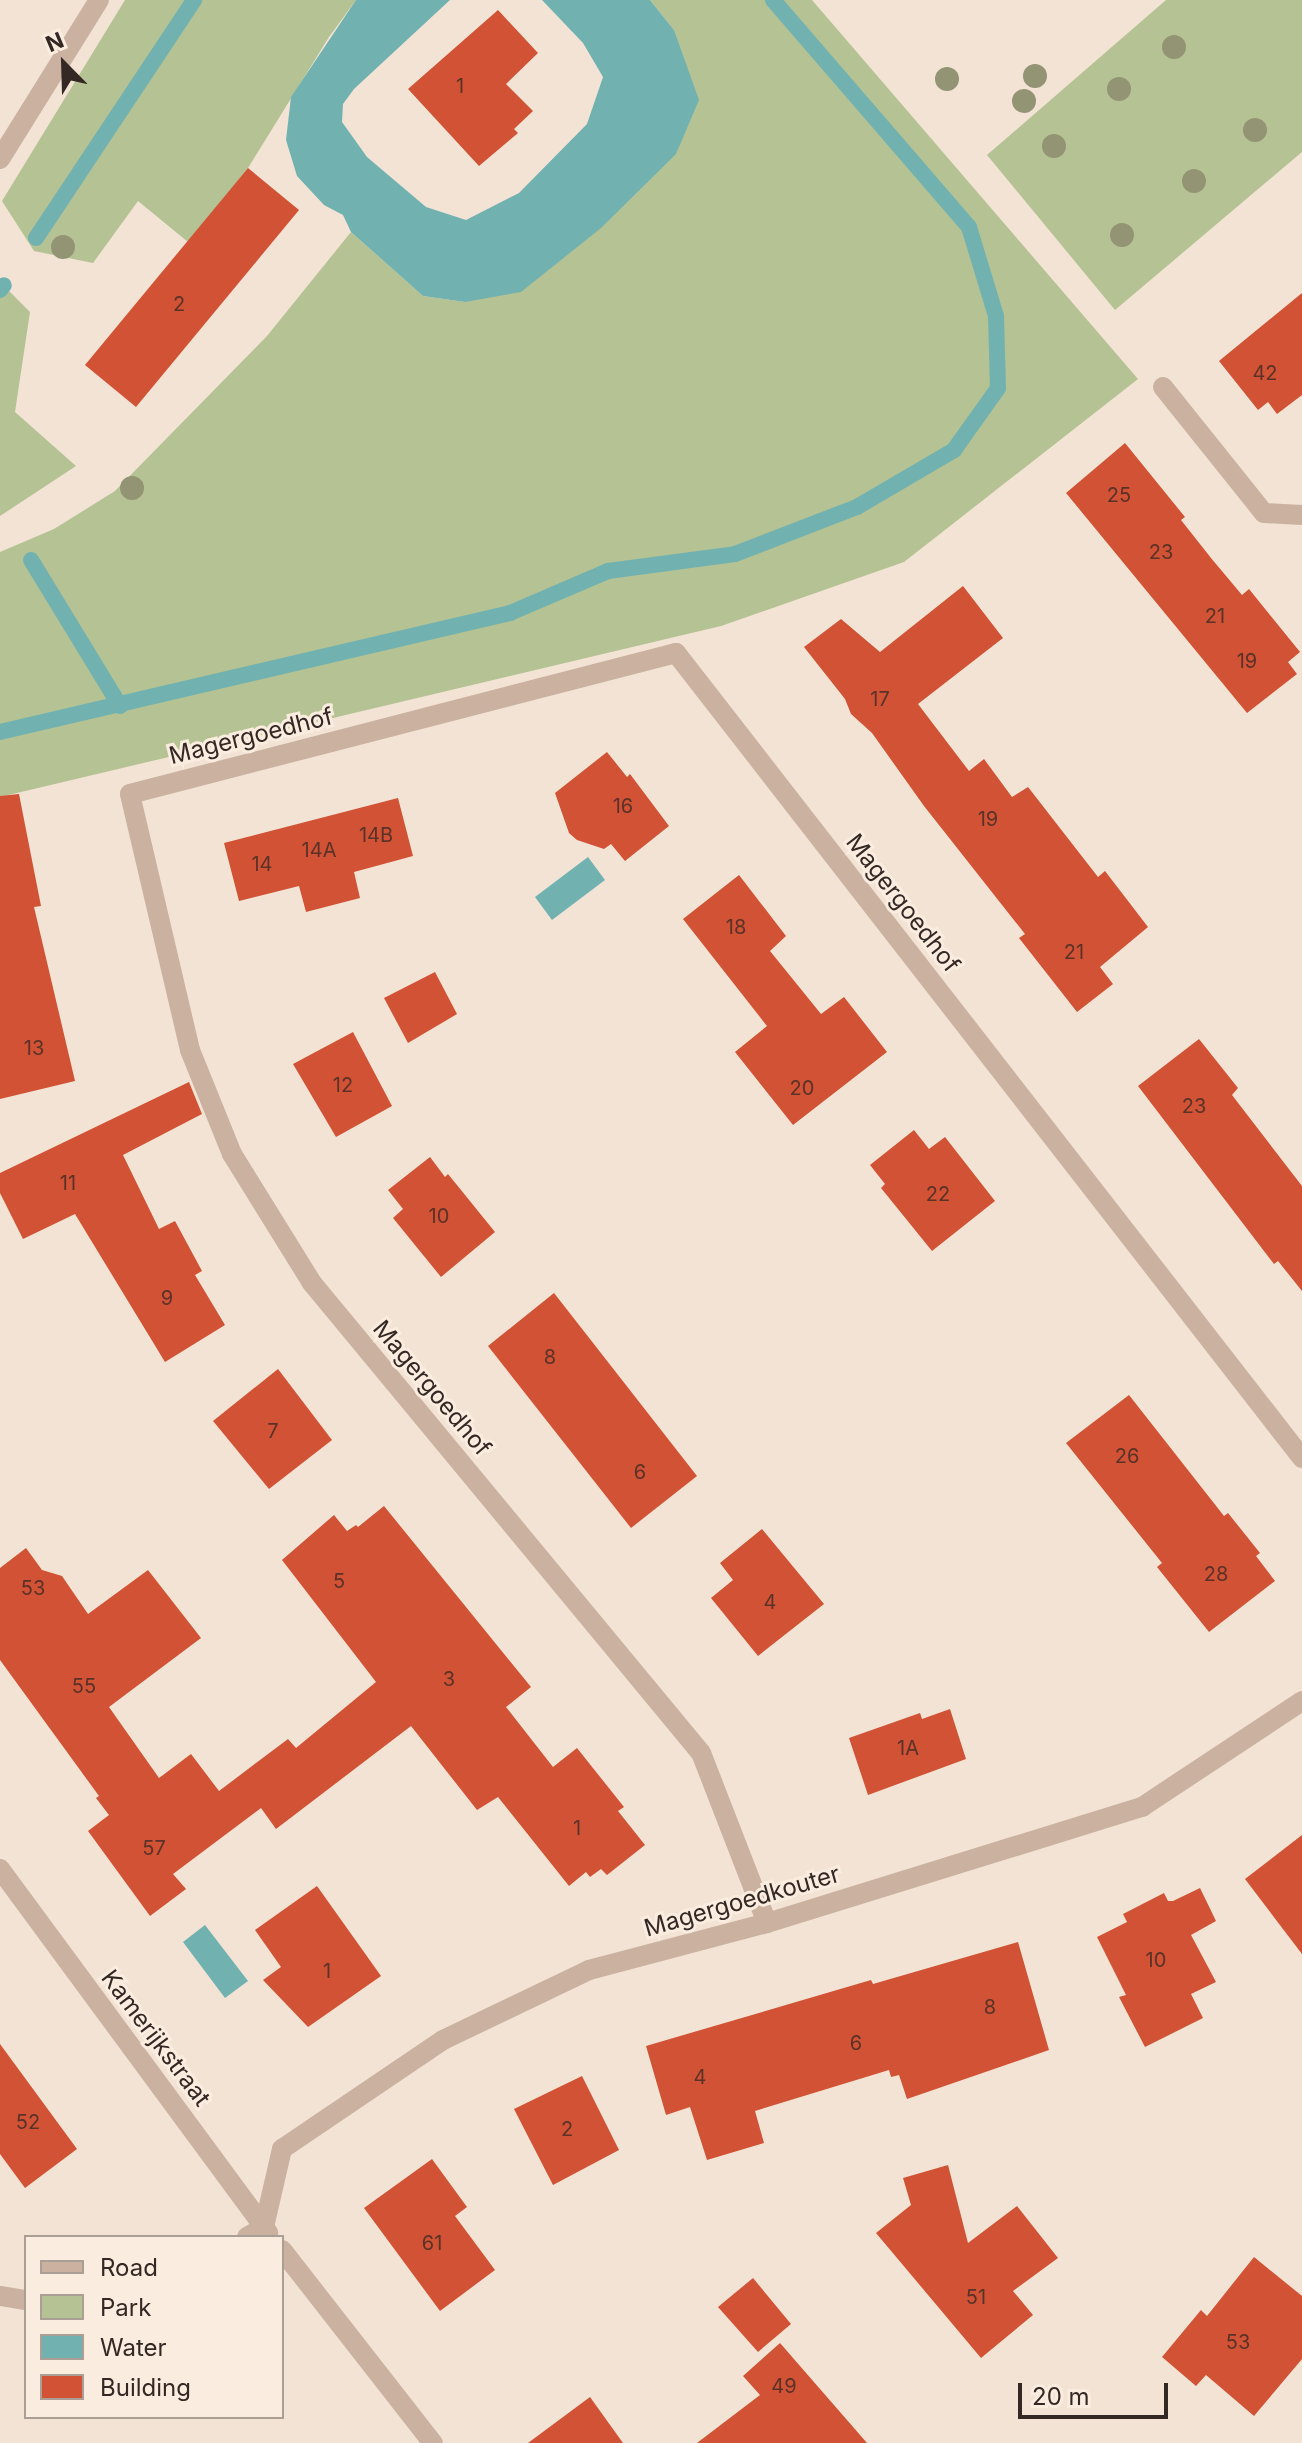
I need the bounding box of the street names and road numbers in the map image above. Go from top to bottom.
street label: Magergoedhof [166,702,336,770]
street label: Magergoedhof [840,828,966,978]
street label: Magergoedhof [367,1314,497,1462]
street label: Magergoedkouter [641,1859,843,1943]
street label: Kamerijkstraat [95,1964,217,2112]

